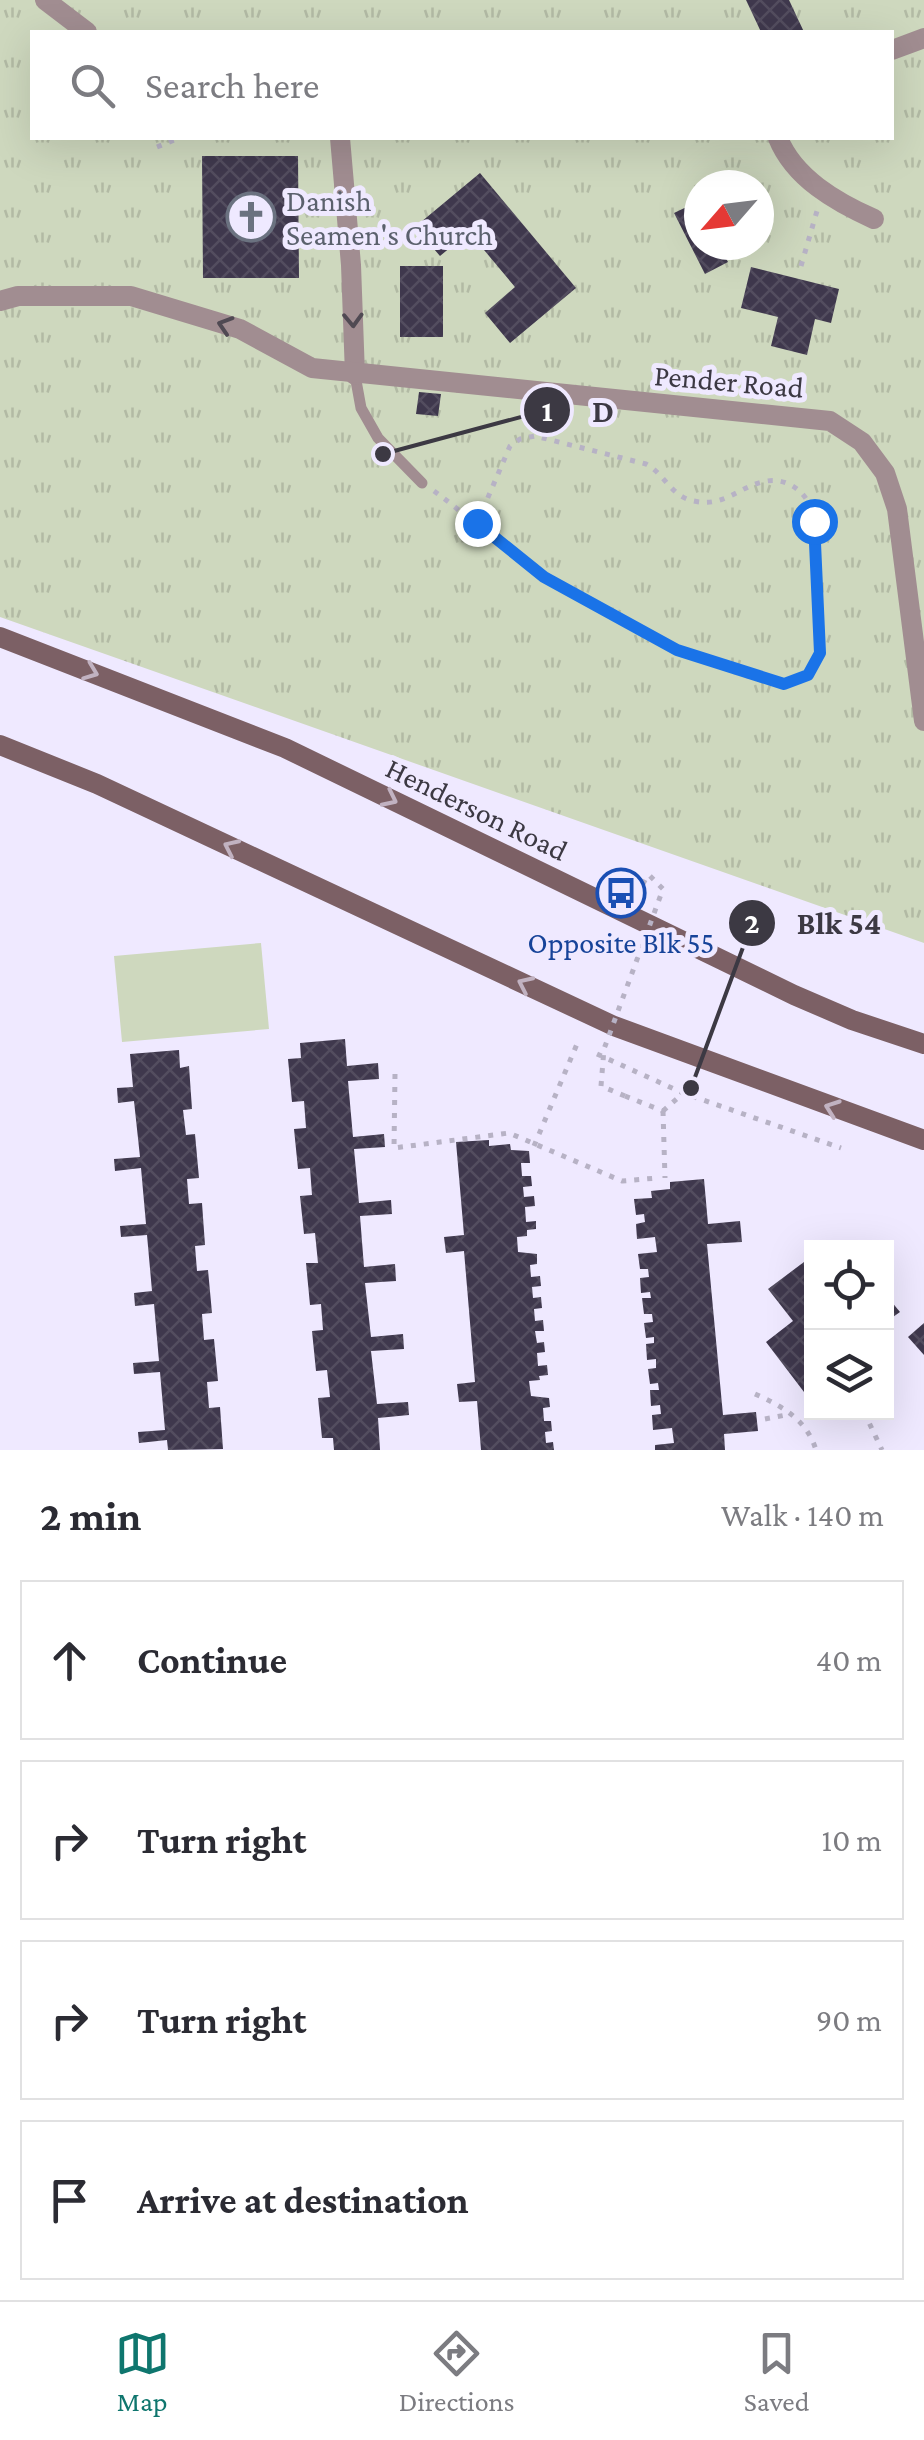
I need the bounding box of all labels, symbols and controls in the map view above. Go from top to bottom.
search box [30,30,894,140]
icon: search [65,58,120,113]
text: Search here [145,64,319,106]
north arrow [684,170,774,260]
place label: Danish Seamen's Church [286,184,493,251]
church icon: Danish Seamen's Church [225,191,277,243]
one-way arrow [343,312,364,328]
one-way arrow [218,316,235,336]
street label: Pender Road [653,358,805,404]
callout: D [522,379,634,441]
text: D [592,393,614,429]
text: 1 [541,394,553,427]
route start [792,499,838,545]
route end [455,501,501,547]
one-way arrow [82,660,99,680]
street label: Henderson Road [381,751,573,867]
one-way arrow [380,787,398,807]
one-way arrow [223,839,241,859]
bus stop icon: Opposite Blk 55 [595,867,647,919]
callout: Blk 54 [727,892,901,954]
text: Blk 54 [797,905,881,941]
text: 2 [744,906,760,939]
place label: Opposite Blk 55 [528,926,714,960]
one-way arrow [517,977,535,997]
one-way arrow [824,1099,841,1120]
map controls [804,1240,894,1420]
button: locate [804,1240,894,1330]
button: layers [804,1330,894,1420]
text: 2 min [40,1492,141,1539]
text: Walk · 140 m [721,1497,884,1533]
icon: ahead [42,1633,97,1688]
text: Continue [137,1639,287,1681]
text: 40 m [816,1642,882,1678]
icon: right [42,1813,97,1868]
text: Turn right [137,1819,306,1861]
text: 10 m [822,1822,882,1858]
icon: right [42,1993,97,2048]
text: Turn right [137,1999,306,2041]
text: 90 m [816,2002,882,2038]
icon: arrive [42,2173,97,2228]
text: Arrive at destination [137,2179,469,2221]
tab: Map [115,2326,170,2417]
tab: Directions [399,2326,515,2417]
tab: Saved [744,2326,809,2417]

